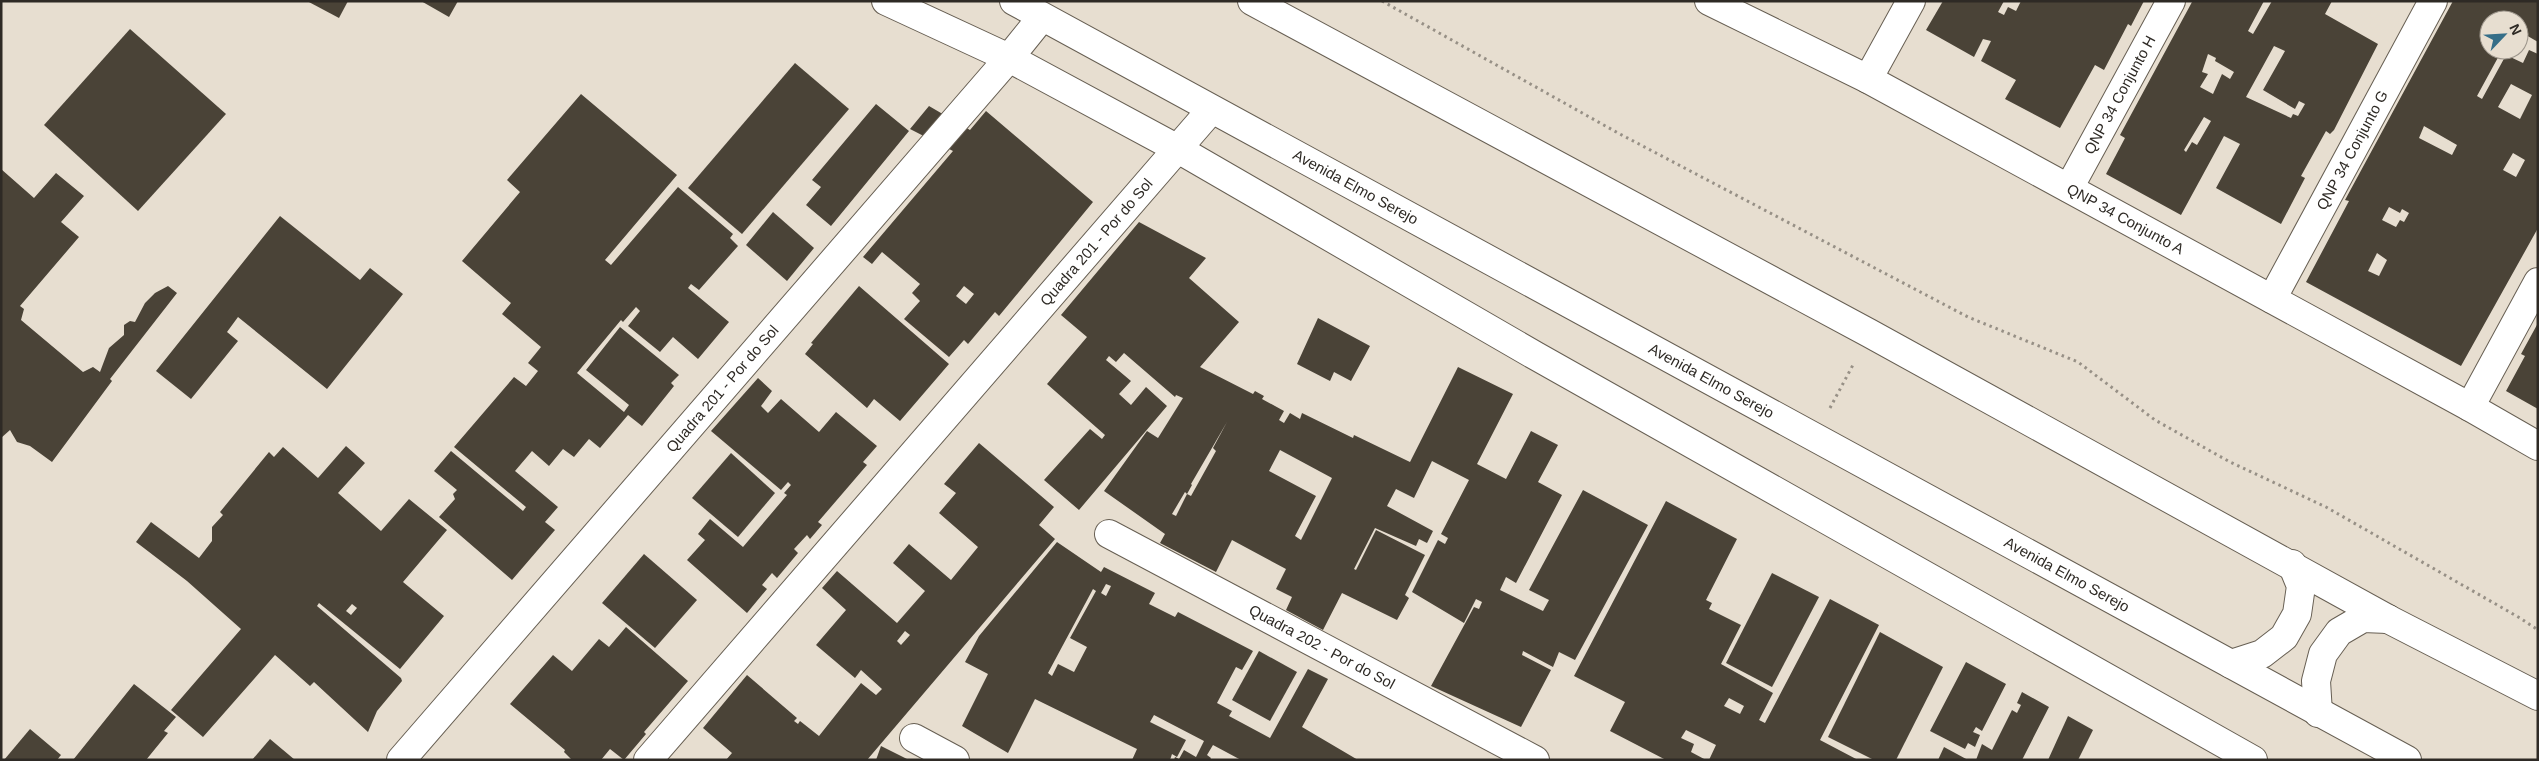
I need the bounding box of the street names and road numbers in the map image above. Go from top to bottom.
street label: QNP 34 Conjunto H [2080,33,2158,157]
street label: QNP 34 Conjunto G [2313,87,2391,213]
street label: Avenida Elmo Serejo [1290,146,1421,228]
street label: Quadra 201 - Por do Sol [1036,175,1156,309]
street label: QNP 34 Conjunto A [2064,180,2187,257]
street label: Quadra 201 - Por do Sol [662,321,782,456]
street label: Avenida Elmo Serejo [1646,340,1777,421]
street label: Avenida Elmo Serejo [2002,533,2133,615]
street label: Quadra 202 - Por do Sol [1246,601,1398,692]

